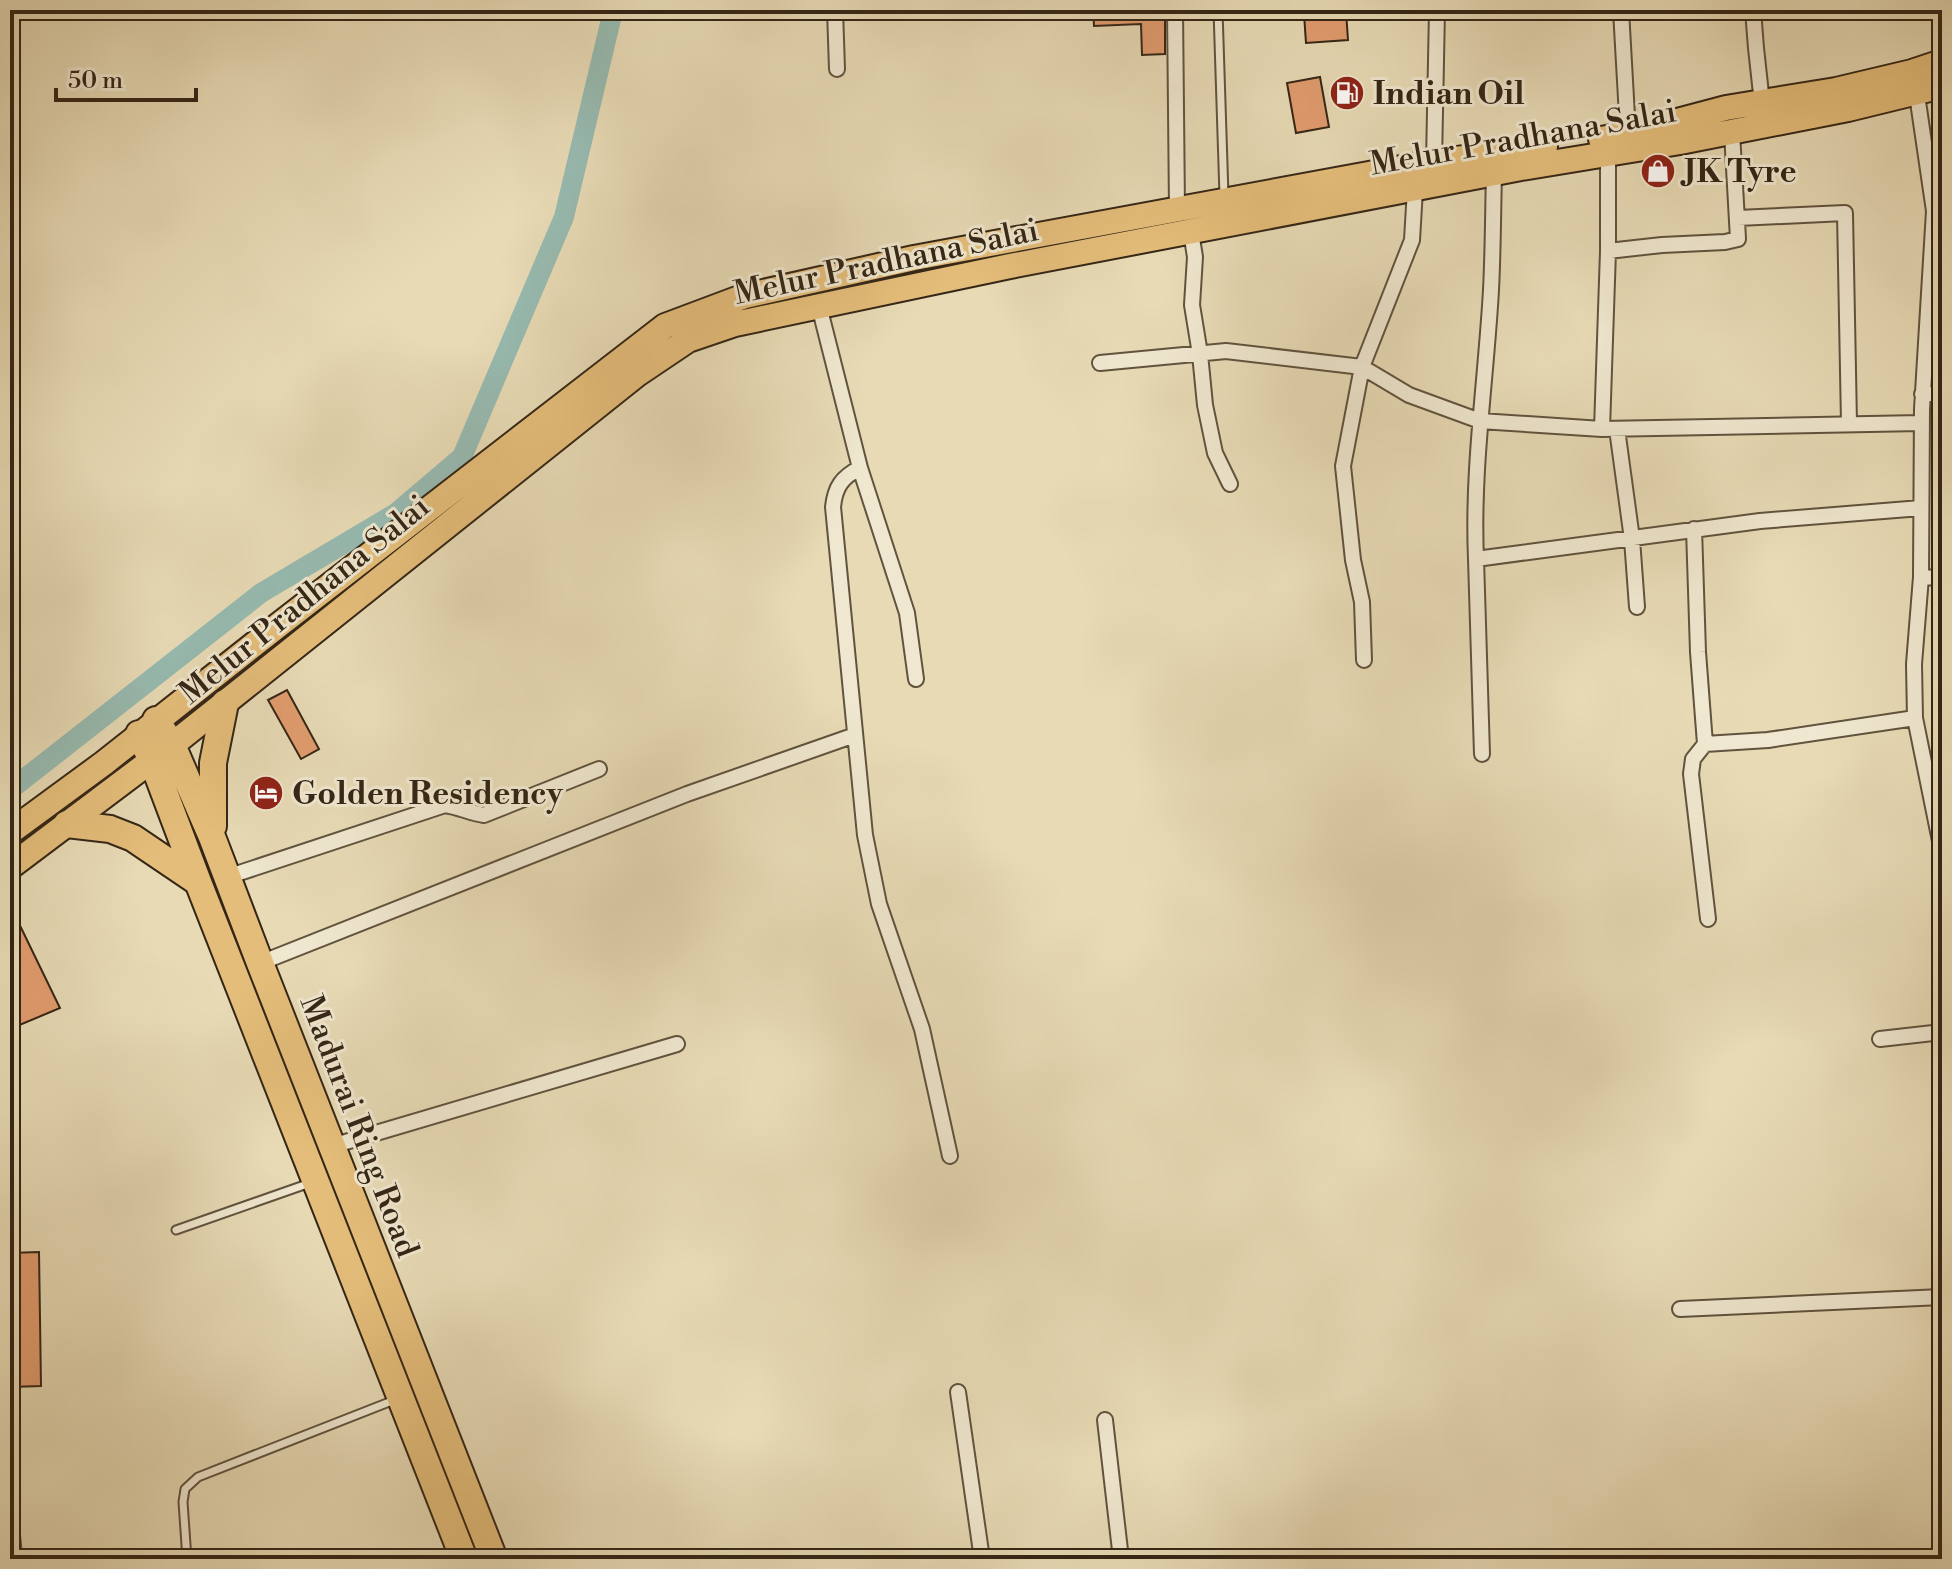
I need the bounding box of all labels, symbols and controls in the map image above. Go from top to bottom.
scale bar [56,52,196,102]
text: 50 m [68,66,123,96]
fuel station icon: Indian Oil [1328,74,1366,112]
place label: Indian Oil [1373,74,1525,114]
street label: Melur Pradhana Salai [1367,91,1680,185]
shop icon: JK Tyre [1639,152,1677,190]
place label: JK Tyre [1680,152,1797,192]
street label: Melur Pradhana Salai [730,210,1042,314]
street label: Melur Pradhana Salai [171,487,438,713]
hotel icon: Golden Residency [247,774,285,812]
place label: Golden Residency [292,774,564,814]
street label: Madurai Ring Road [291,990,427,1263]

